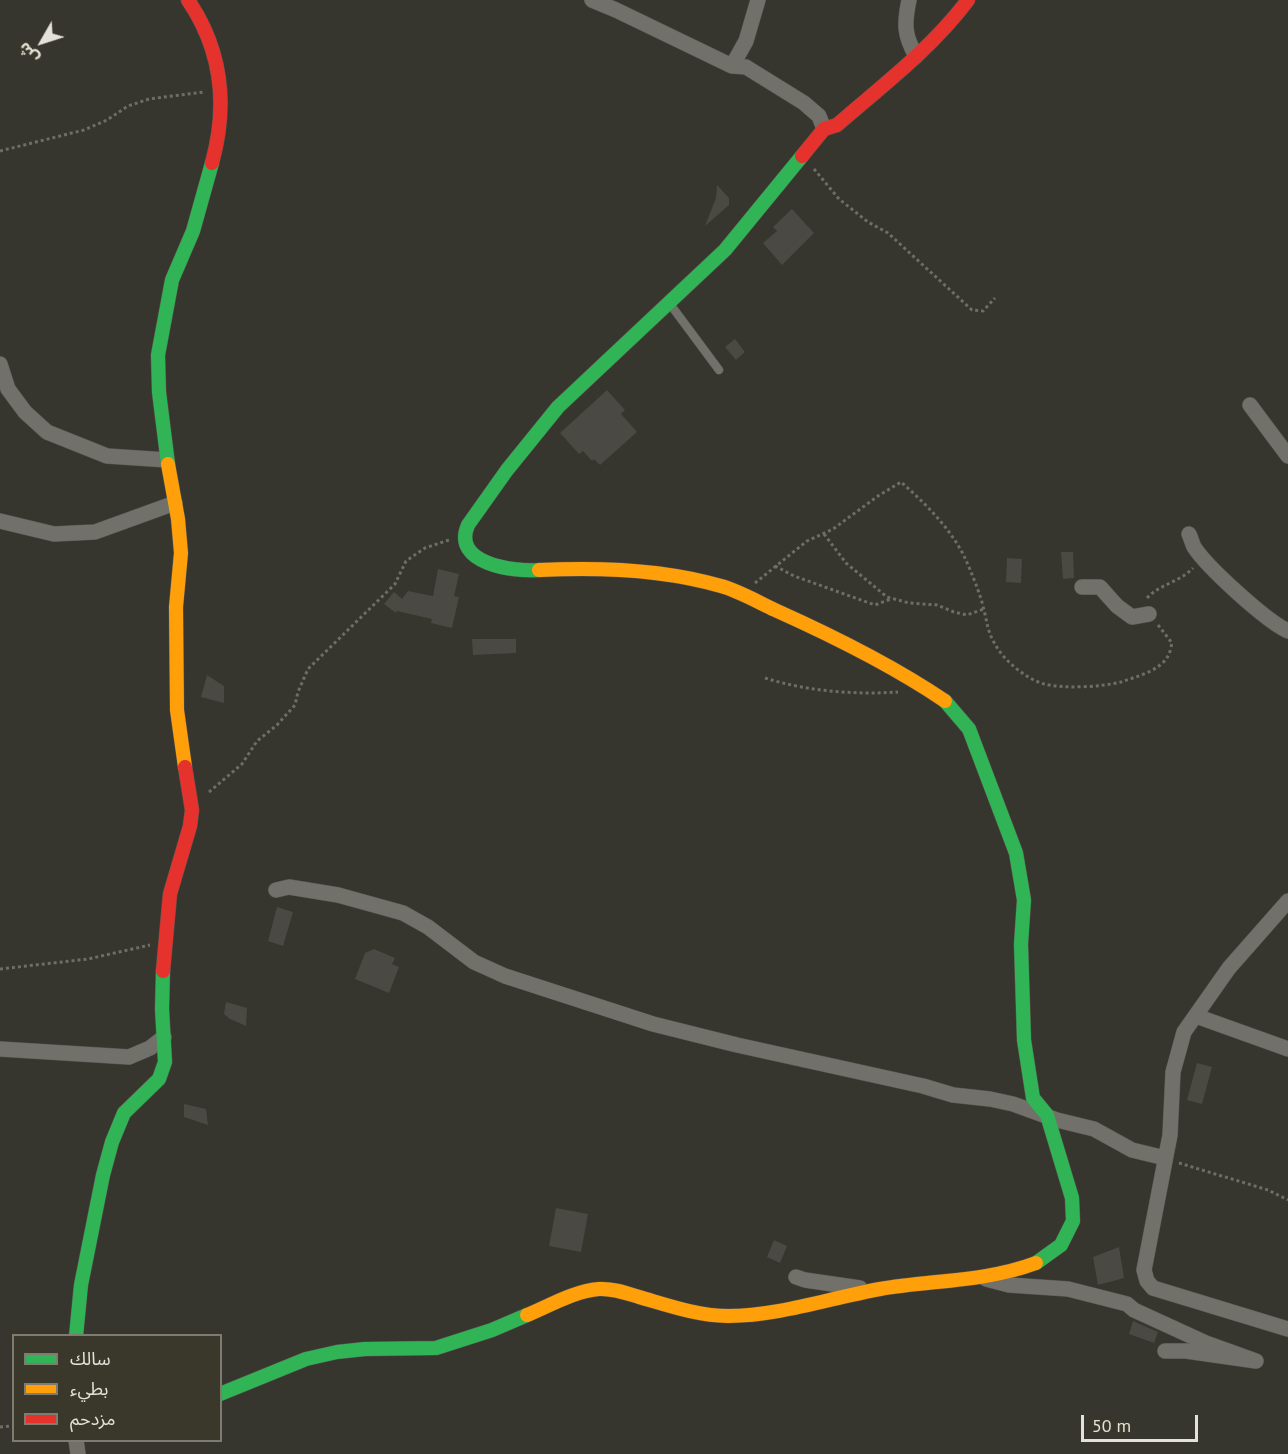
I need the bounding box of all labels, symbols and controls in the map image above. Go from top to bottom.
north arrow [12,12,72,72]
text: ش [13,39,43,68]
legend [12,1334,222,1442]
text: سالك [70,1347,111,1370]
text: بطيء [70,1377,108,1400]
scale bar [1084,1403,1201,1441]
text: مزدحم [70,1407,115,1430]
text: 50 m [1092,1414,1131,1437]

